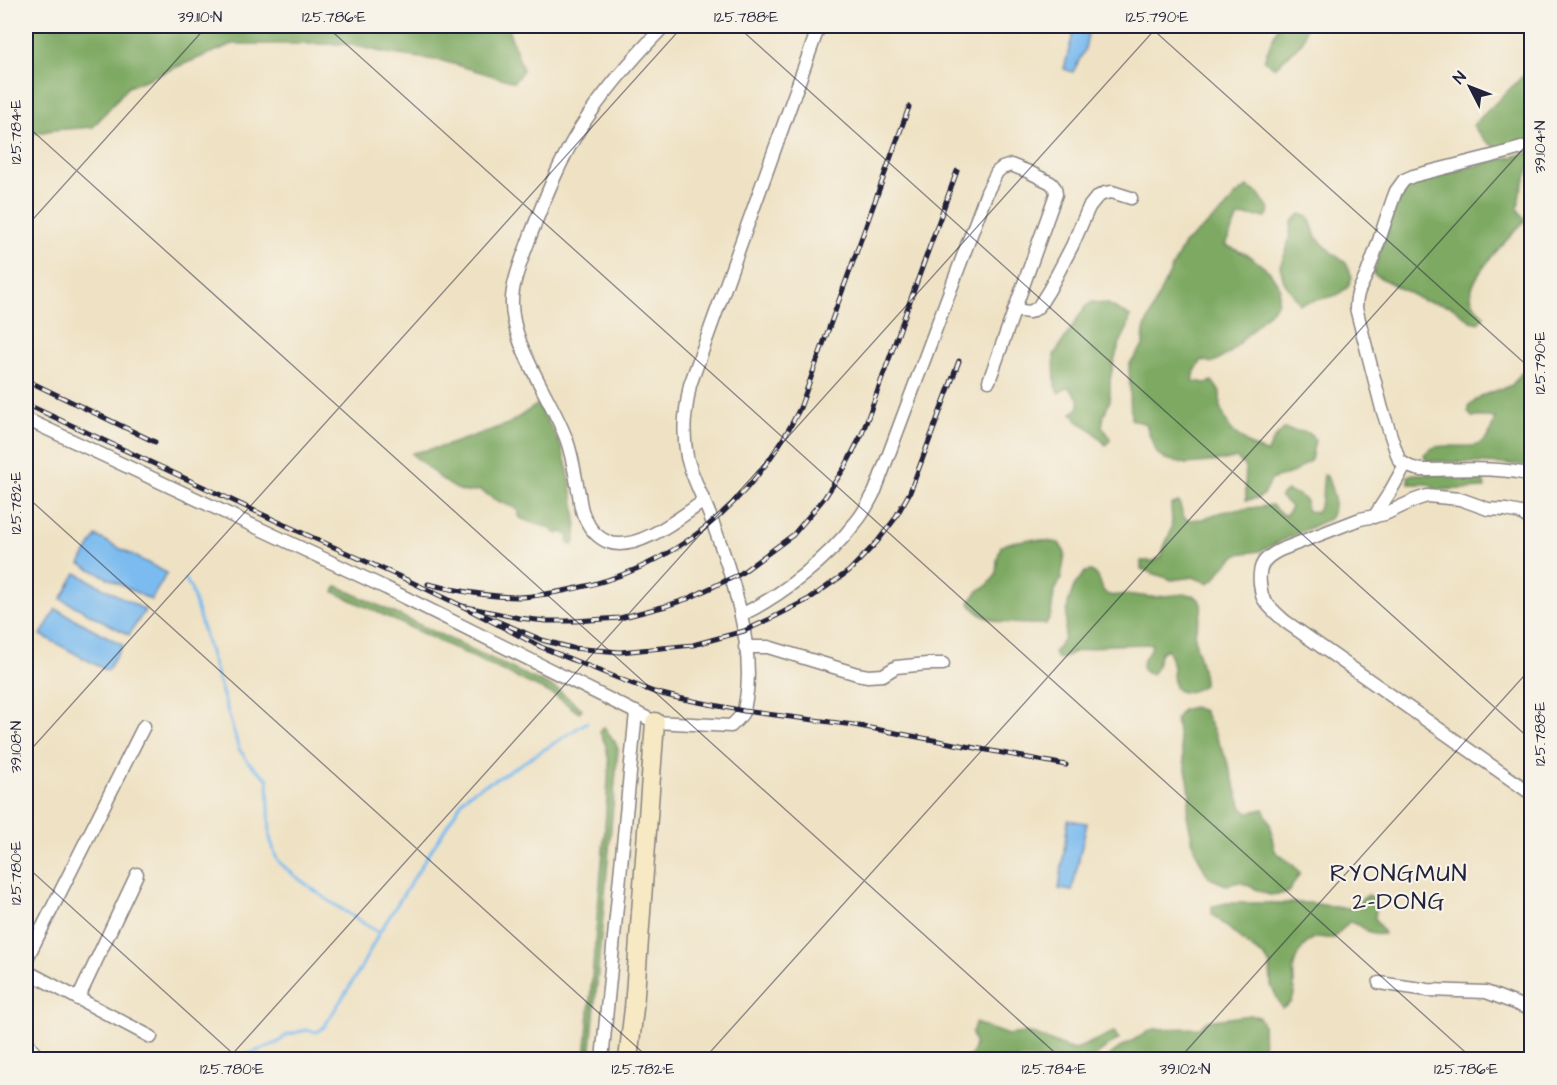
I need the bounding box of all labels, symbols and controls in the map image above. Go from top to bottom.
text: 39.110°N [178,7,222,28]
text: 125.786°E [302,7,366,28]
text: 125.788°E [714,7,778,28]
text: 125.790°E [1126,7,1188,28]
north arrow [1440,57,1500,117]
text: N [1448,67,1471,89]
text: 125.784°E [6,100,27,164]
text: 39.104°N [1530,121,1551,173]
text: 125.790°E [1530,332,1551,394]
text: 125.782°E [6,471,27,534]
text: 125.788°E [1530,702,1551,766]
text: 39.108°N [6,721,27,773]
text: 125.780°E [6,841,27,905]
district label: RYONGMUN 2-DONG [1330,857,1468,919]
text: 125.780°E [200,1059,264,1080]
text: 125.782°E [612,1059,675,1080]
text: 125.784°E [1022,1059,1086,1080]
text: 39.102°N [1160,1059,1210,1080]
text: 125.786°E [1434,1059,1498,1080]

